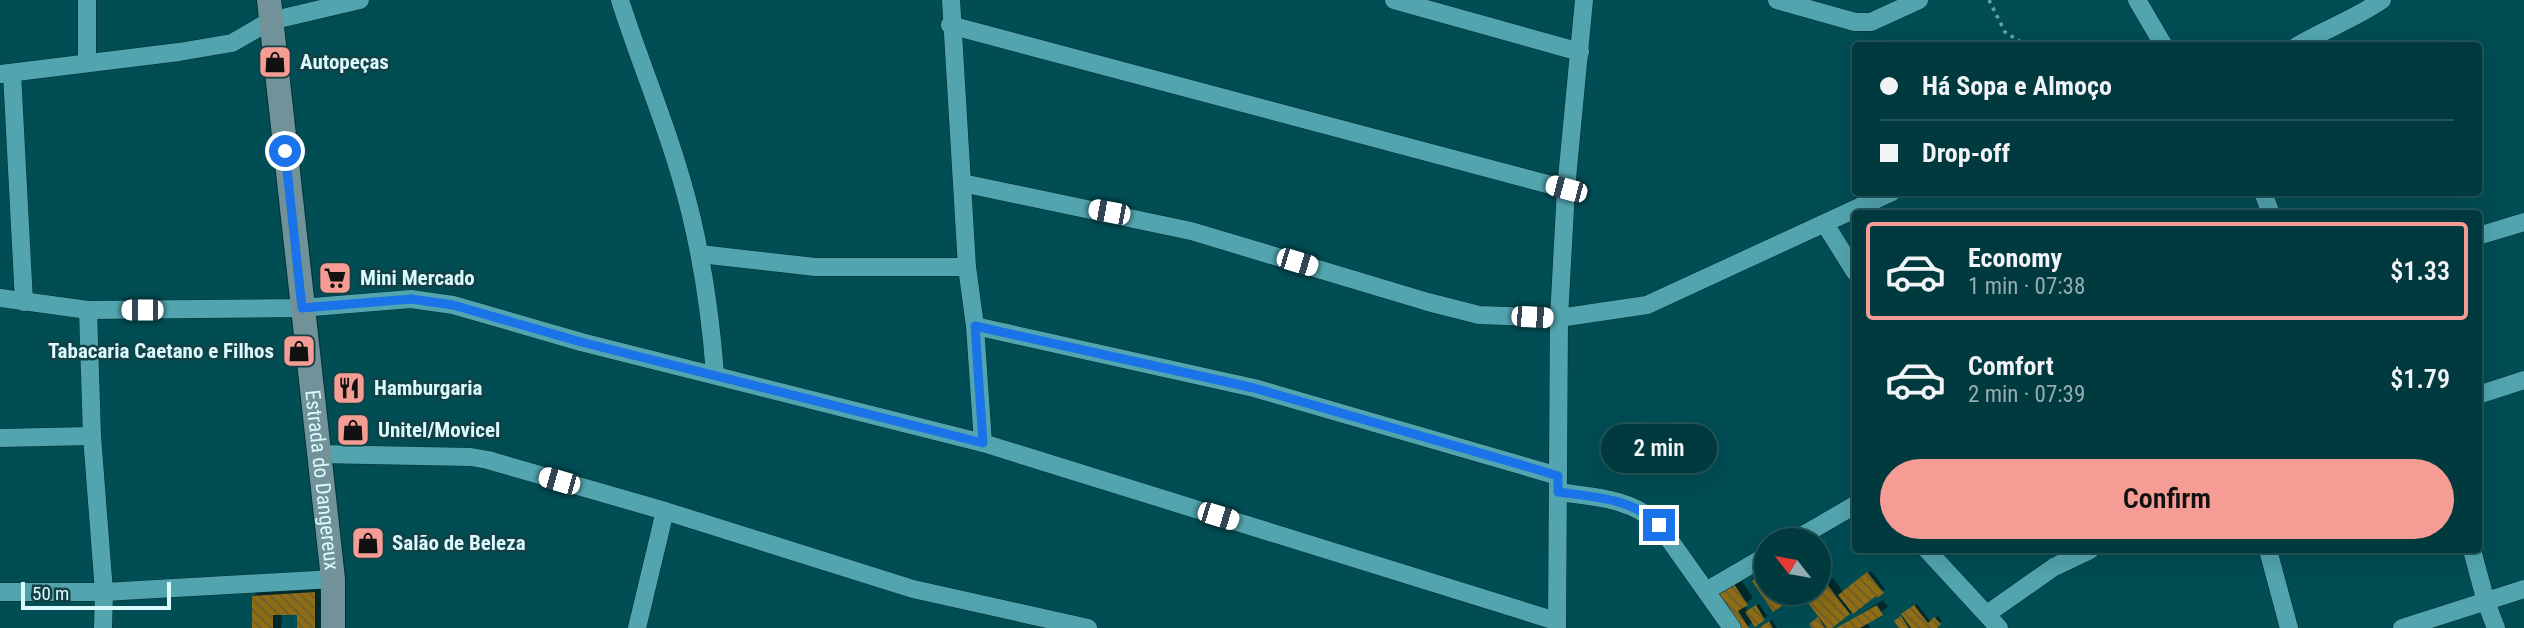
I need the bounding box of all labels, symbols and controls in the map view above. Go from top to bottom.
shop icon: Autopeças [256,43,294,81]
place label: Autopeças [300,50,389,74]
text: Há Sopa e Almoço [1922,71,2112,101]
route start [269,135,301,167]
text: Drop-off [1922,138,2010,168]
car [1543,173,1590,205]
car [1087,198,1132,226]
icon: car [1884,240,1947,303]
text: Economy [1968,243,2062,273]
car [1274,246,1321,278]
text: $1.33 [2390,256,2450,286]
supermarket icon: Mini Mercado [316,259,354,297]
place label: Mini Mercado [360,266,475,290]
text: 1 min · 07:38 [1968,273,2085,300]
car [122,300,164,321]
car [1511,305,1554,329]
shop icon: Tabacaria Caetano e Filhos [280,332,318,370]
place label: Tabacaria Caetano e Filhos [48,339,274,363]
icon: car [1884,348,1947,411]
text: Comfort [1968,351,2054,381]
text: $1.79 [2390,364,2450,394]
restaurant icon: Hamburgaria [330,369,368,407]
place label: Hamburgaria [374,376,483,400]
text: 2 min · 07:39 [1968,381,2085,408]
street label: Estrada do Dangereux [300,389,344,571]
shop icon: Unitel/Movicel [334,411,372,449]
place label: Unitel/Movicel [378,418,500,442]
callout: 2 min [1601,424,1717,472]
text: 2 min [1634,435,1684,462]
button: Confirm [1880,459,2454,539]
car [536,465,583,497]
car [1195,500,1242,532]
route end [1643,509,1675,541]
shop icon: Salão de Beleza [349,524,387,562]
north arrow [1754,528,1830,606]
map controls [1754,528,1831,605]
place label: Salão de Beleza [392,531,526,555]
scale bar [21,579,172,611]
text: 50 m [32,582,69,605]

